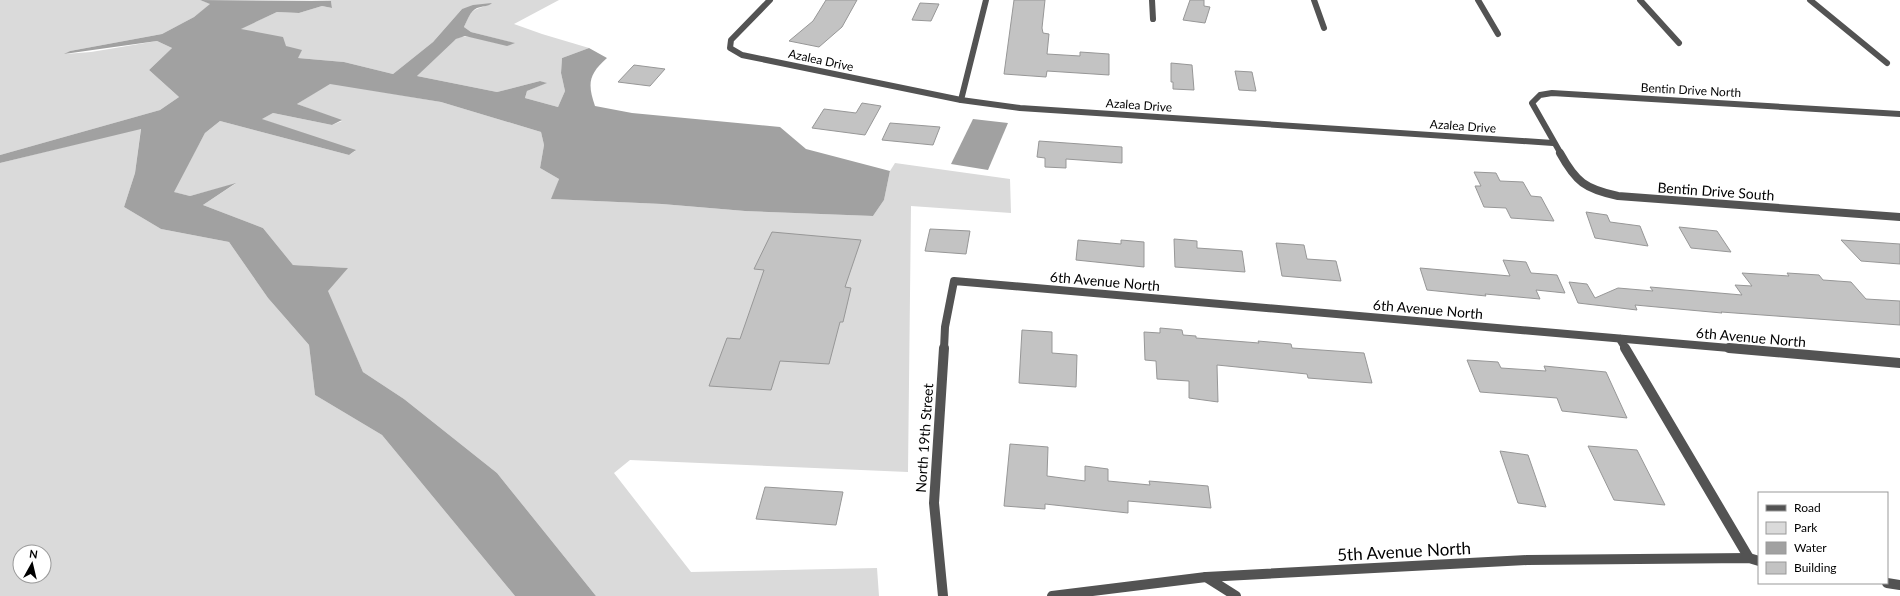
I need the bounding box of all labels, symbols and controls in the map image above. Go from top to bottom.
street label: Azalea Drive [787,46,855,74]
street label: Bentin Drive North [1640,80,1742,100]
street label: Azalea Drive [1105,95,1173,115]
street label: Azalea Drive [1429,116,1497,136]
street label: Bentin Drive South [1657,178,1775,204]
street label: 6th Avenue North [1049,268,1161,294]
street label: 6th Avenue North [1372,296,1484,322]
street label: 6th Avenue North [1695,324,1807,350]
street label: North 19th Street [912,383,936,493]
legend [1758,492,1888,584]
text: Road [1794,500,1821,515]
text: Park [1794,520,1818,535]
street label: 5th Avenue North [1337,537,1471,565]
text: Water [1794,540,1827,555]
north arrow [12,544,52,584]
text: N [28,547,39,561]
text: Building [1794,560,1837,575]

